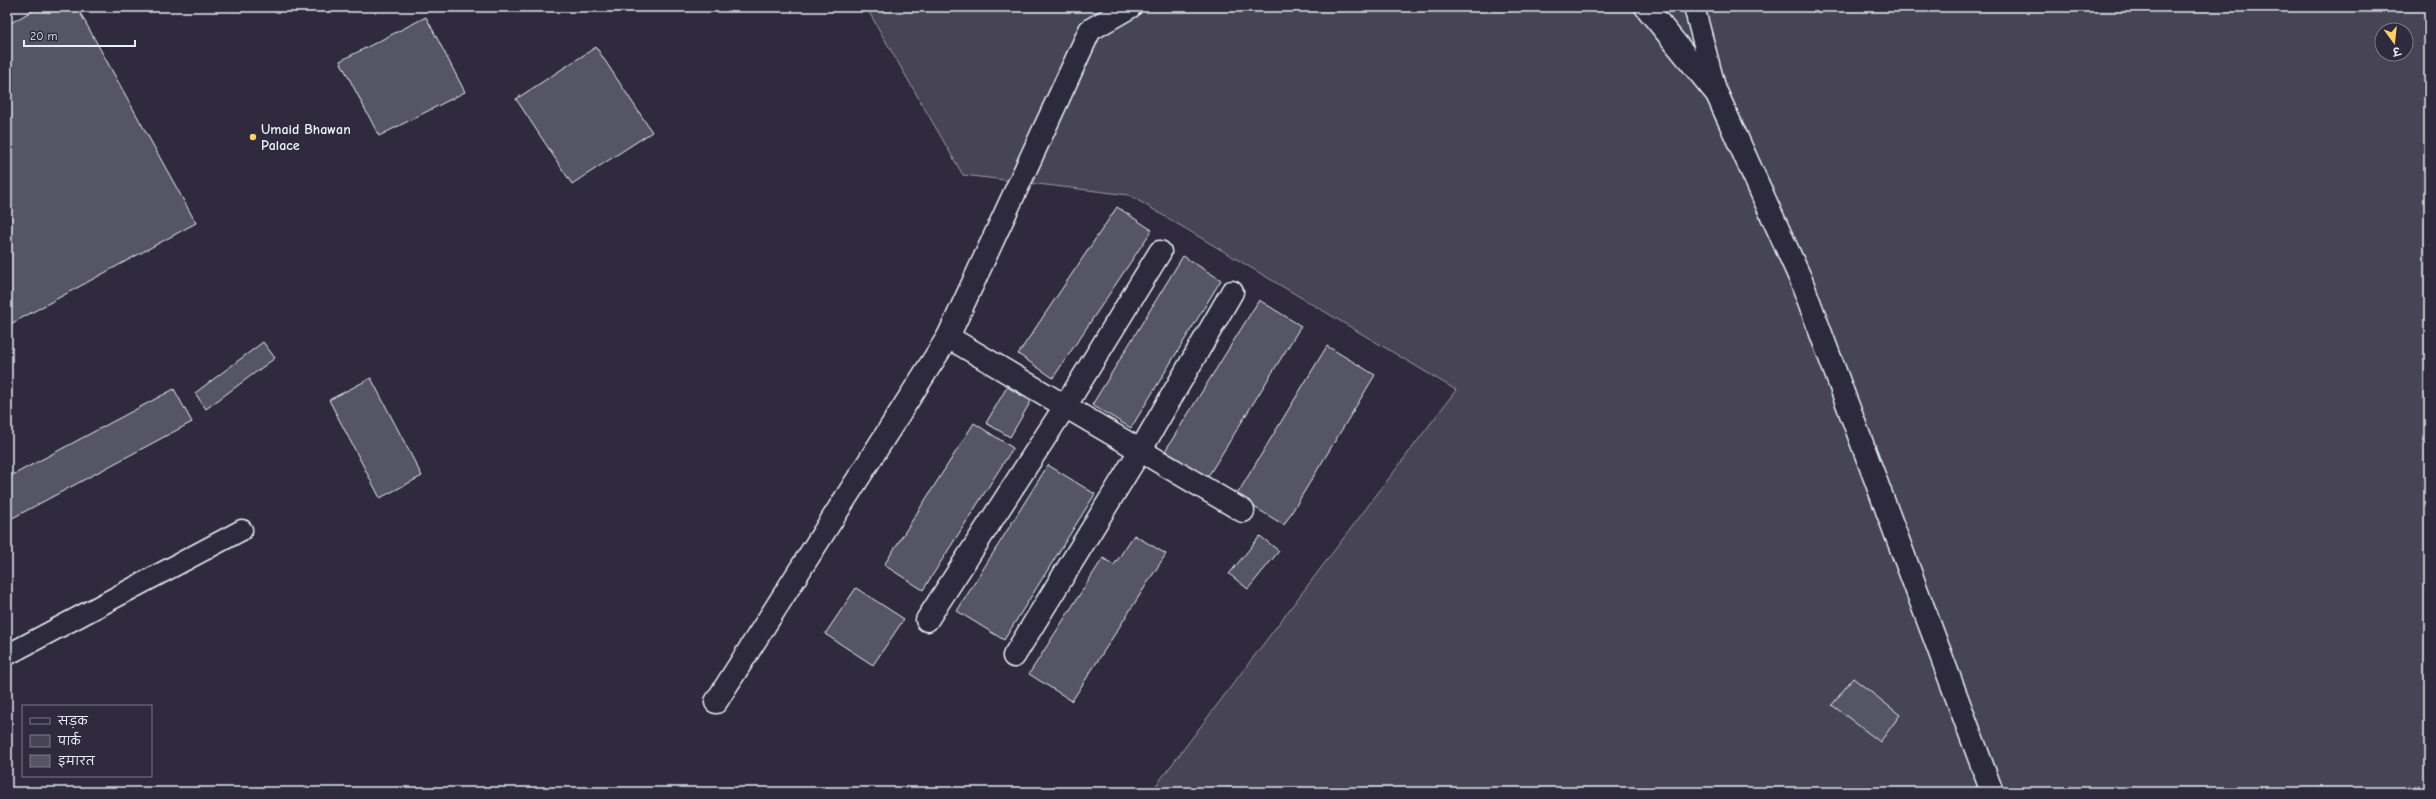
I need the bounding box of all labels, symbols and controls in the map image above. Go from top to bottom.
scale bar [24,22,135,48]
north arrow [2374,22,2414,62]
text: 20 m [30,29,58,43]
text: उ [2390,44,2403,59]
place label: Umaid Bhawan Palace [261,121,351,154]
marker: Umaid Bhawan Palace [248,132,258,142]
legend [22,705,152,777]
text: सड़क [57,714,89,729]
text: पार्क [57,731,82,748]
text: इमारत [58,754,96,768]

